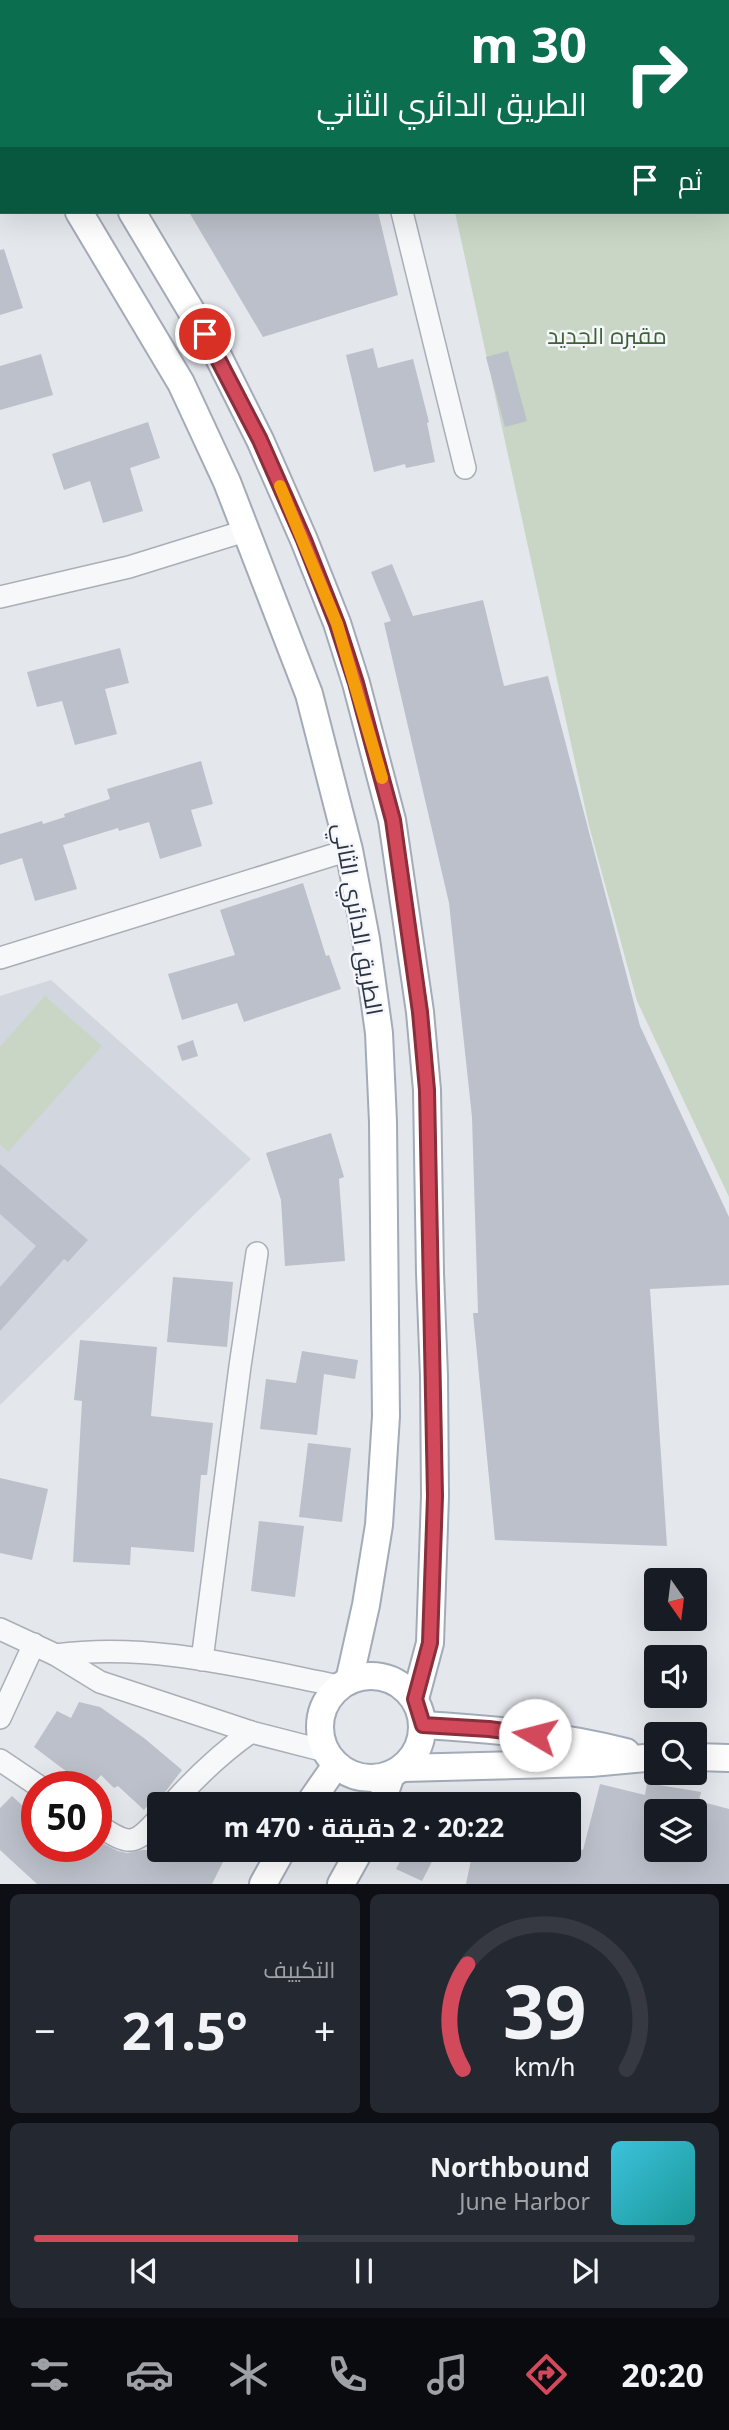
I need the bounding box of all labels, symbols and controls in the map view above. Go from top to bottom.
text: 30 m [470,11,587,77]
icon: right [611,28,702,119]
text: الطريق الدائري الثاني [317,82,587,125]
icon: arrive [626,161,664,199]
text: ثم [678,162,702,198]
pin [175,304,235,364]
icon: arrive [186,315,224,353]
park label: مقبره الجديد [547,319,667,351]
street label: الطريق الدائري الثاني [323,821,392,1018]
north arrow [644,1568,707,1631]
map controls [644,1568,707,1862]
button: sound [644,1645,707,1708]
position arrow [498,1698,572,1772]
button: search [644,1722,707,1785]
speed limit sign: 50 [21,1771,112,1862]
button: layers [644,1799,707,1862]
text: 20:22 · 2 دقيقة · 470 m [224,1809,504,1845]
text: التكييف [263,1953,336,1985]
text: 39 [503,1962,586,2061]
text: 21.5° [122,1994,248,2065]
text: − [34,2004,56,2056]
text: + [314,2004,336,2056]
text: km/h [513,2049,575,2083]
text: Northbound [430,2149,590,2185]
text: June Harbor [459,2185,590,2217]
icon: previous [125,2252,163,2290]
icon: pause [345,2252,383,2290]
icon: next [566,2252,604,2290]
icon: filters [25,2350,74,2399]
icon: car [125,2350,174,2399]
icon: climate [224,2350,273,2399]
icon: phone [323,2350,372,2399]
icon: music [423,2350,472,2399]
icon: directions [522,2350,571,2399]
text: 20:20 [622,2353,704,2396]

